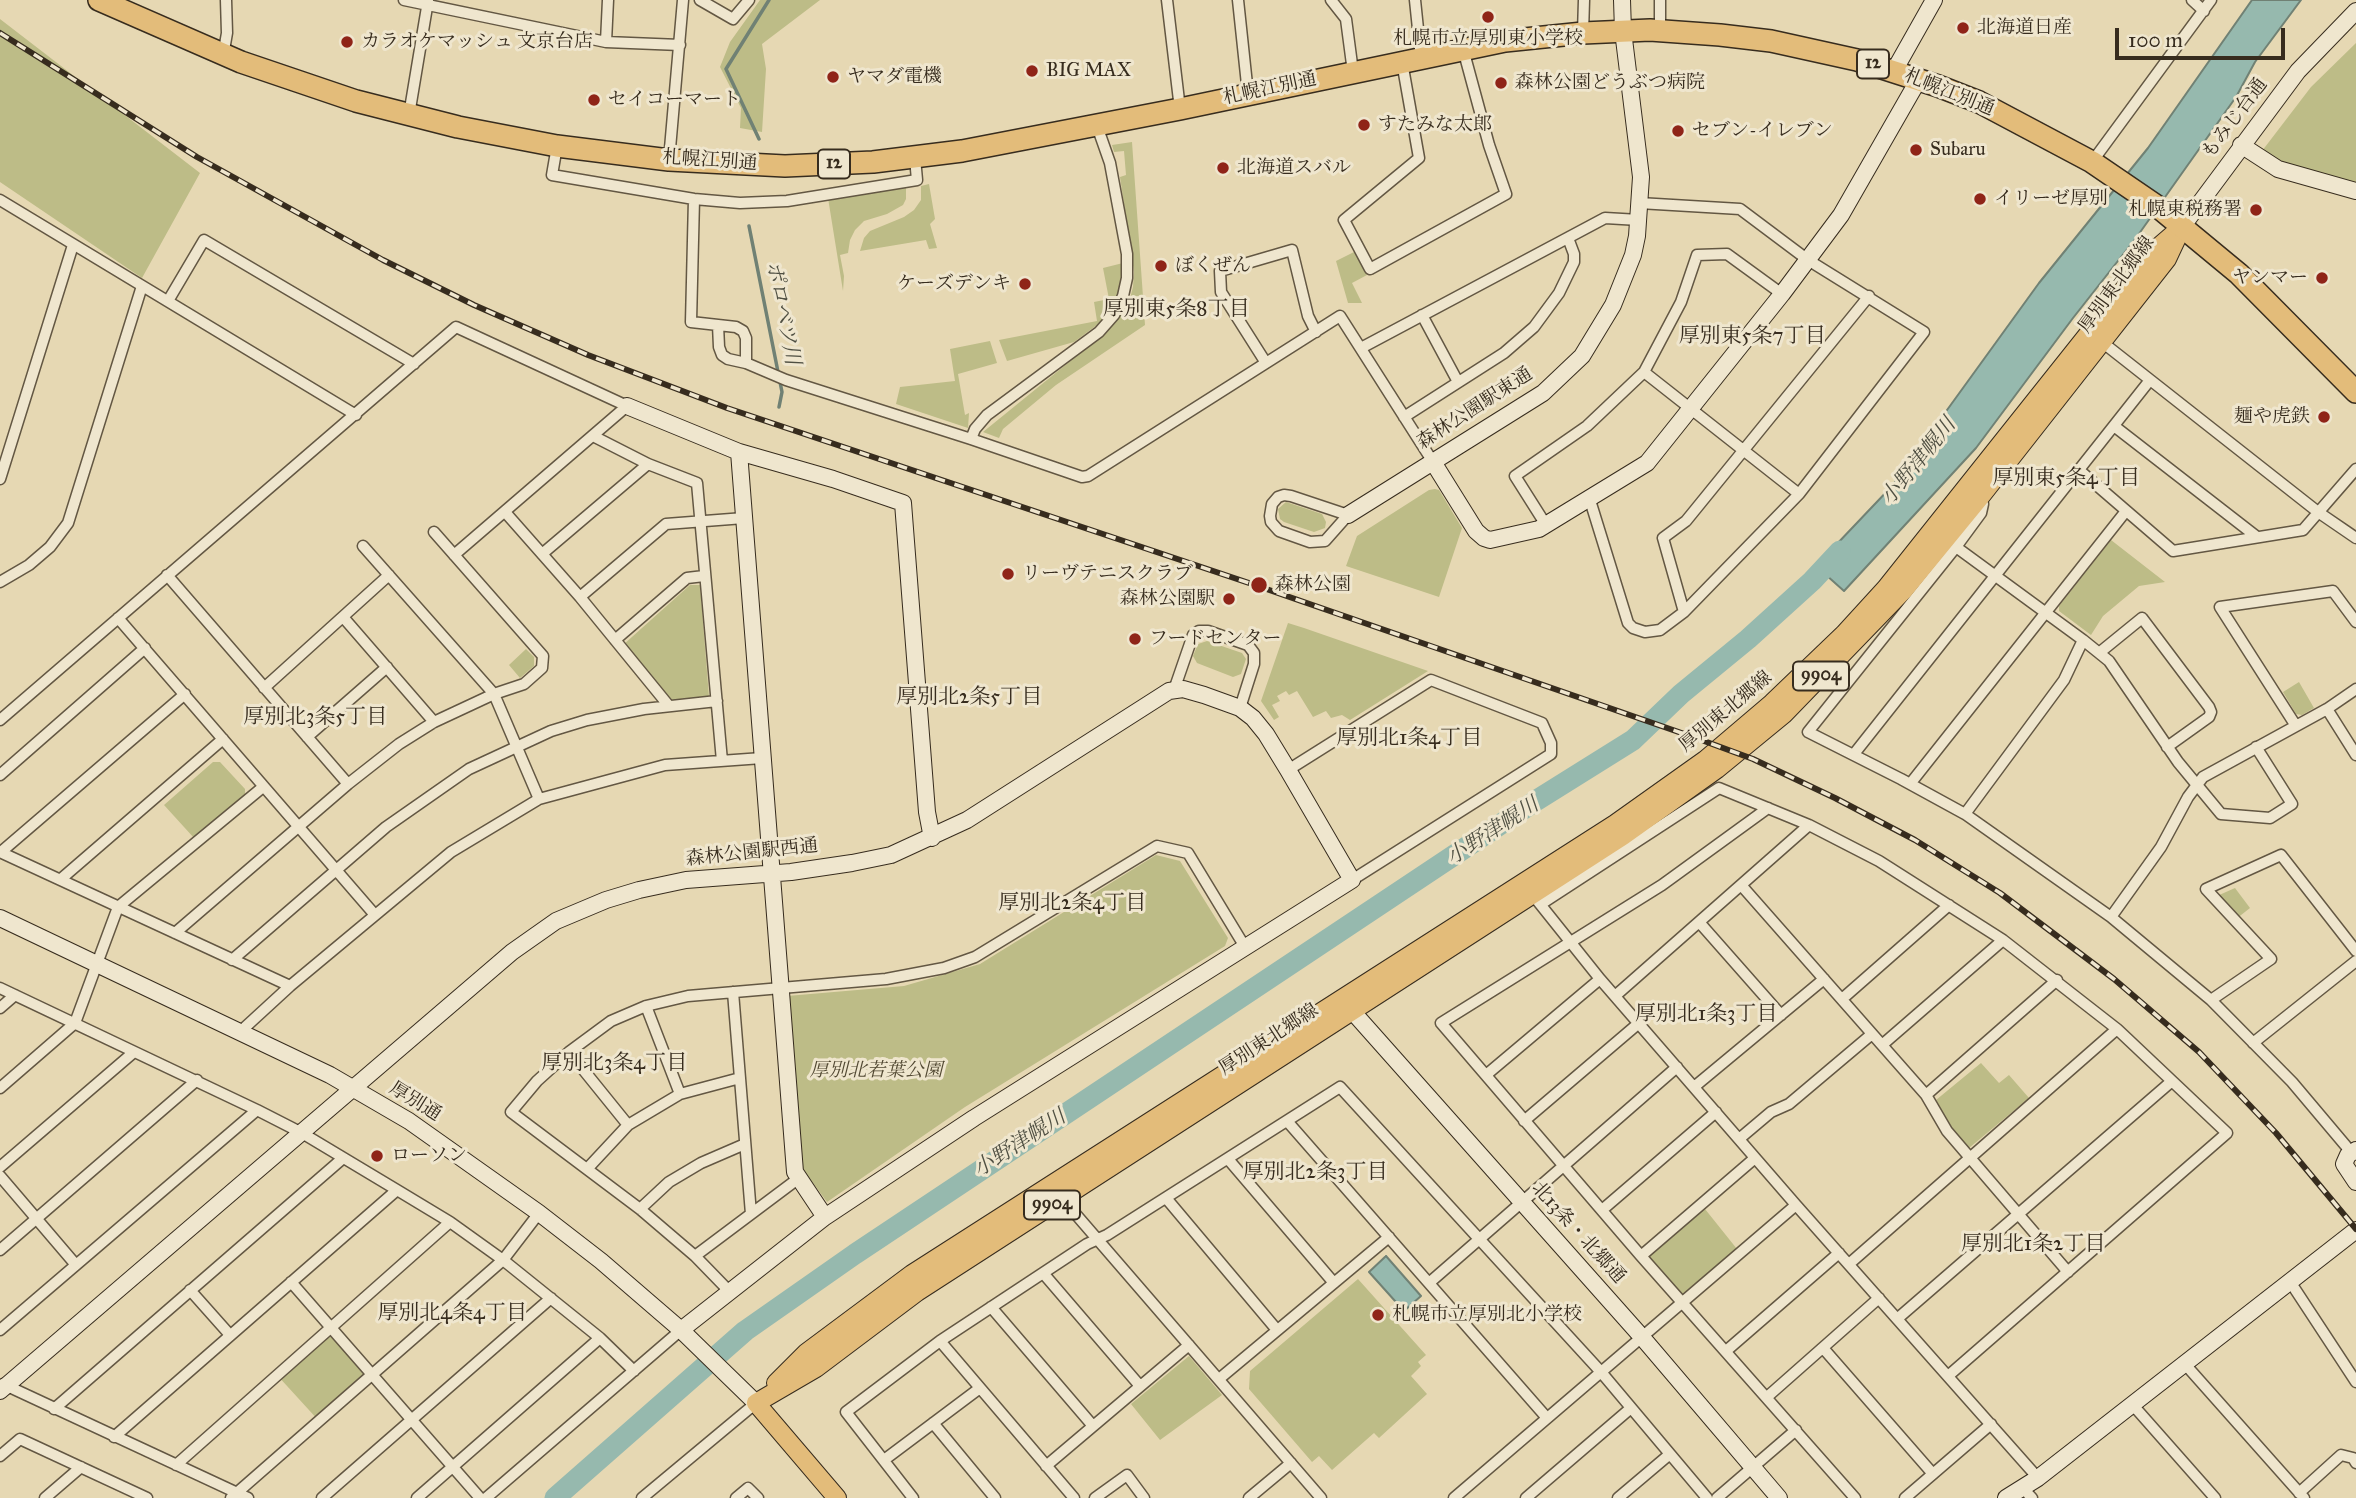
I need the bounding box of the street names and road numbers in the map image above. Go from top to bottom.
road number: 12 [1857,50,1889,78]
street label: 札幌江別通 [1901,65,1997,121]
street label: 札幌江別通 [1221,68,1319,110]
street label: もみじ台通 [2197,74,2273,164]
street label: 札幌江別通 [662,146,758,176]
road number: 12 [818,149,850,178]
street label: 厚別東北郷線 [2074,232,2160,338]
street label: 森林公園駅東通 [1413,363,1537,455]
road number: 9904 [1793,662,1849,690]
street label: 厚別東北郷線 [1675,667,1777,757]
street label: 森林公園駅西通 [685,835,819,871]
street label: 厚別東北郷線 [1215,999,1323,1081]
street label: 厚別通 [385,1077,445,1127]
street label: 北13条・北郷通 [1526,1177,1630,1289]
road number: 9904 [1024,1190,1080,1220]

